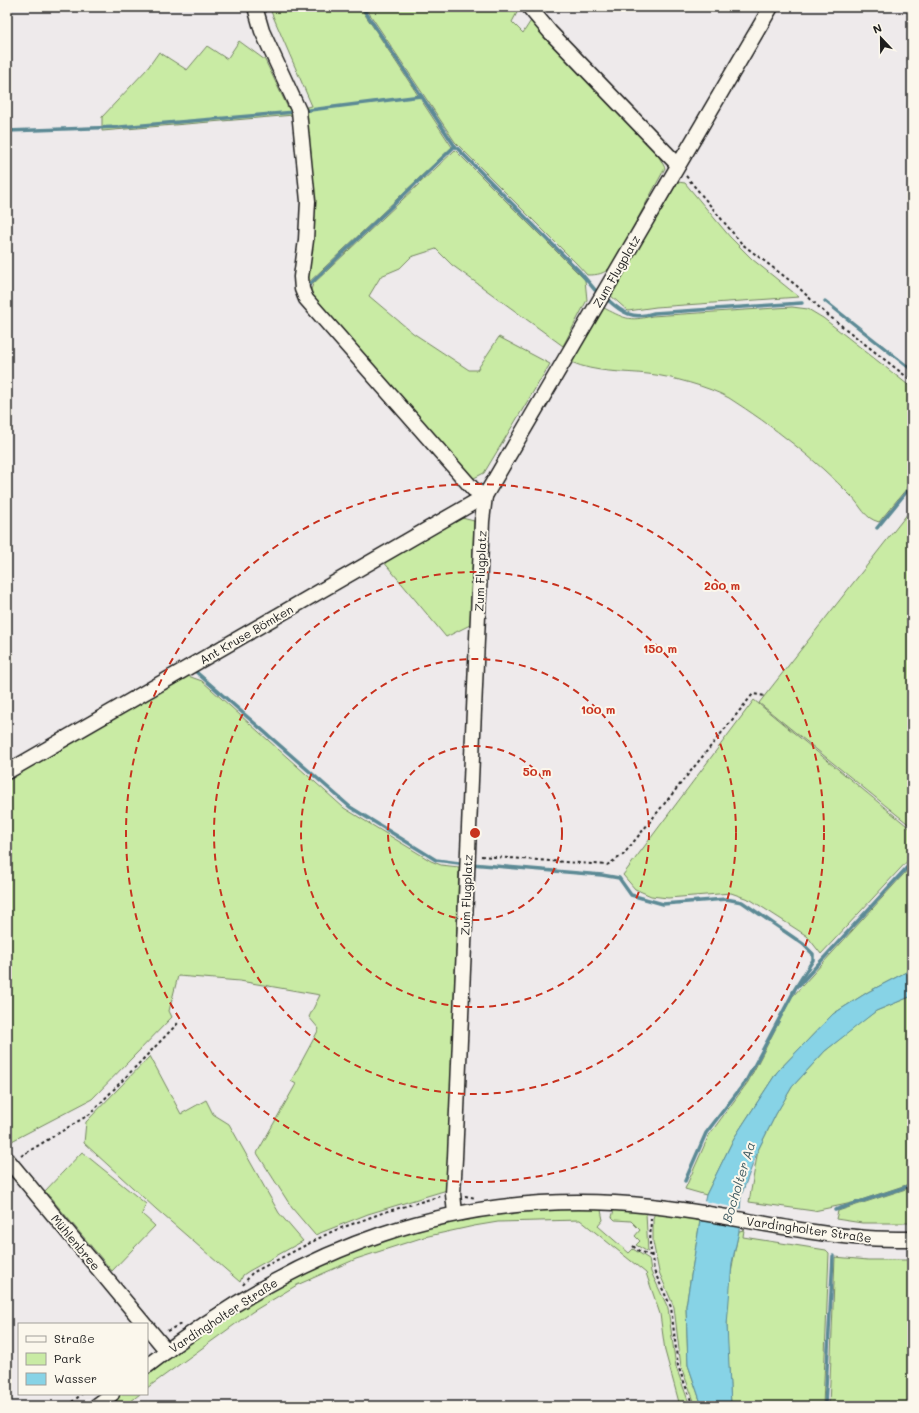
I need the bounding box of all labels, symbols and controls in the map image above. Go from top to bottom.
north arrow [861,18,901,58]
text: N [870,20,884,37]
street label: Zum Flugplatz [589,232,643,310]
street label: Zum Flugplatz [471,530,489,612]
text: 200 m [704,577,740,593]
street label: Ant Kruse Bömken [196,601,296,667]
text: 150 m [643,640,677,656]
text: 100 m [581,701,615,717]
text: 50 m [523,763,551,779]
centre of rings [468,826,482,840]
street label: Zum Flugplatz [457,854,475,936]
water label: Bocholter Aa [718,1140,758,1224]
street label: Mühlenbree [48,1211,104,1273]
street label: Vardingholter Straße [745,1212,873,1246]
street label: Vardingholter Straße [166,1274,280,1356]
legend [18,1323,148,1395]
text: Straße [54,1330,95,1346]
text: Park [54,1350,81,1366]
text: Wasser [54,1370,97,1386]

